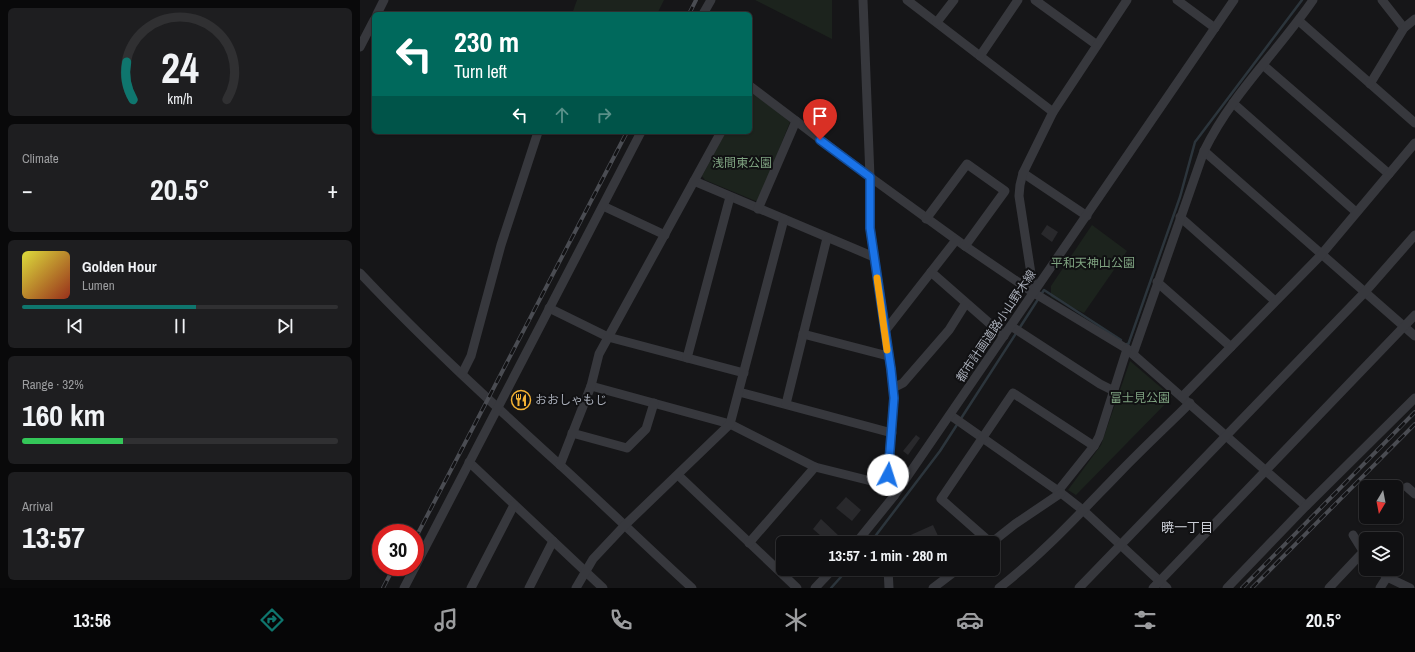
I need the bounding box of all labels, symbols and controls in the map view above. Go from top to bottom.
text: 230 m [454,23,519,61]
icon: left [388,28,440,80]
text: 24 [161,40,199,96]
text: Turn left [454,59,507,84]
text: km/h [167,89,193,108]
pin [803,99,837,140]
icon: left [509,104,531,126]
icon: ahead [551,104,573,126]
icon: right [593,104,615,126]
icon: arrive [809,105,831,127]
text: Climate [22,150,59,167]
park label: 浅間東公園 [712,155,772,171]
text: 20.5° [150,169,210,209]
text: − [22,175,33,205]
text: + [327,175,338,205]
park label: 平和天神山公園 [1051,255,1135,271]
text: Golden Hour [82,256,157,277]
street label: 都市計画道路小山野木線 [952,267,1040,385]
text: Lumen [82,277,115,294]
icon: previous [64,315,86,337]
icon: pause [169,315,191,337]
icon: next [274,315,296,337]
text: Range · 32% [22,376,84,393]
restaurant icon: おおしゃもじ [510,389,532,411]
park label: 富士見公園 [1110,390,1170,406]
place label: おおしゃもじ [535,392,607,408]
text: 160 km [22,395,105,435]
position arrow [867,454,909,496]
north arrow [1359,480,1403,524]
map controls [1359,480,1403,576]
text: Arrival [22,498,53,515]
text: 13:57 [22,517,85,557]
district label: 暁一丁目 [1161,519,1213,536]
speed limit sign: 30 [372,524,424,576]
button: layers [1359,532,1403,576]
text: 13:57 · 1 min · 280 m [829,545,947,566]
icon: directions [258,606,286,634]
icon: music [432,606,460,634]
icon: phone [607,606,635,634]
icon: climate [782,606,810,634]
icon: car [956,606,984,634]
icon: filters [1131,606,1159,634]
text: 13:56 [73,608,111,633]
text: 20.5° [1306,608,1342,633]

